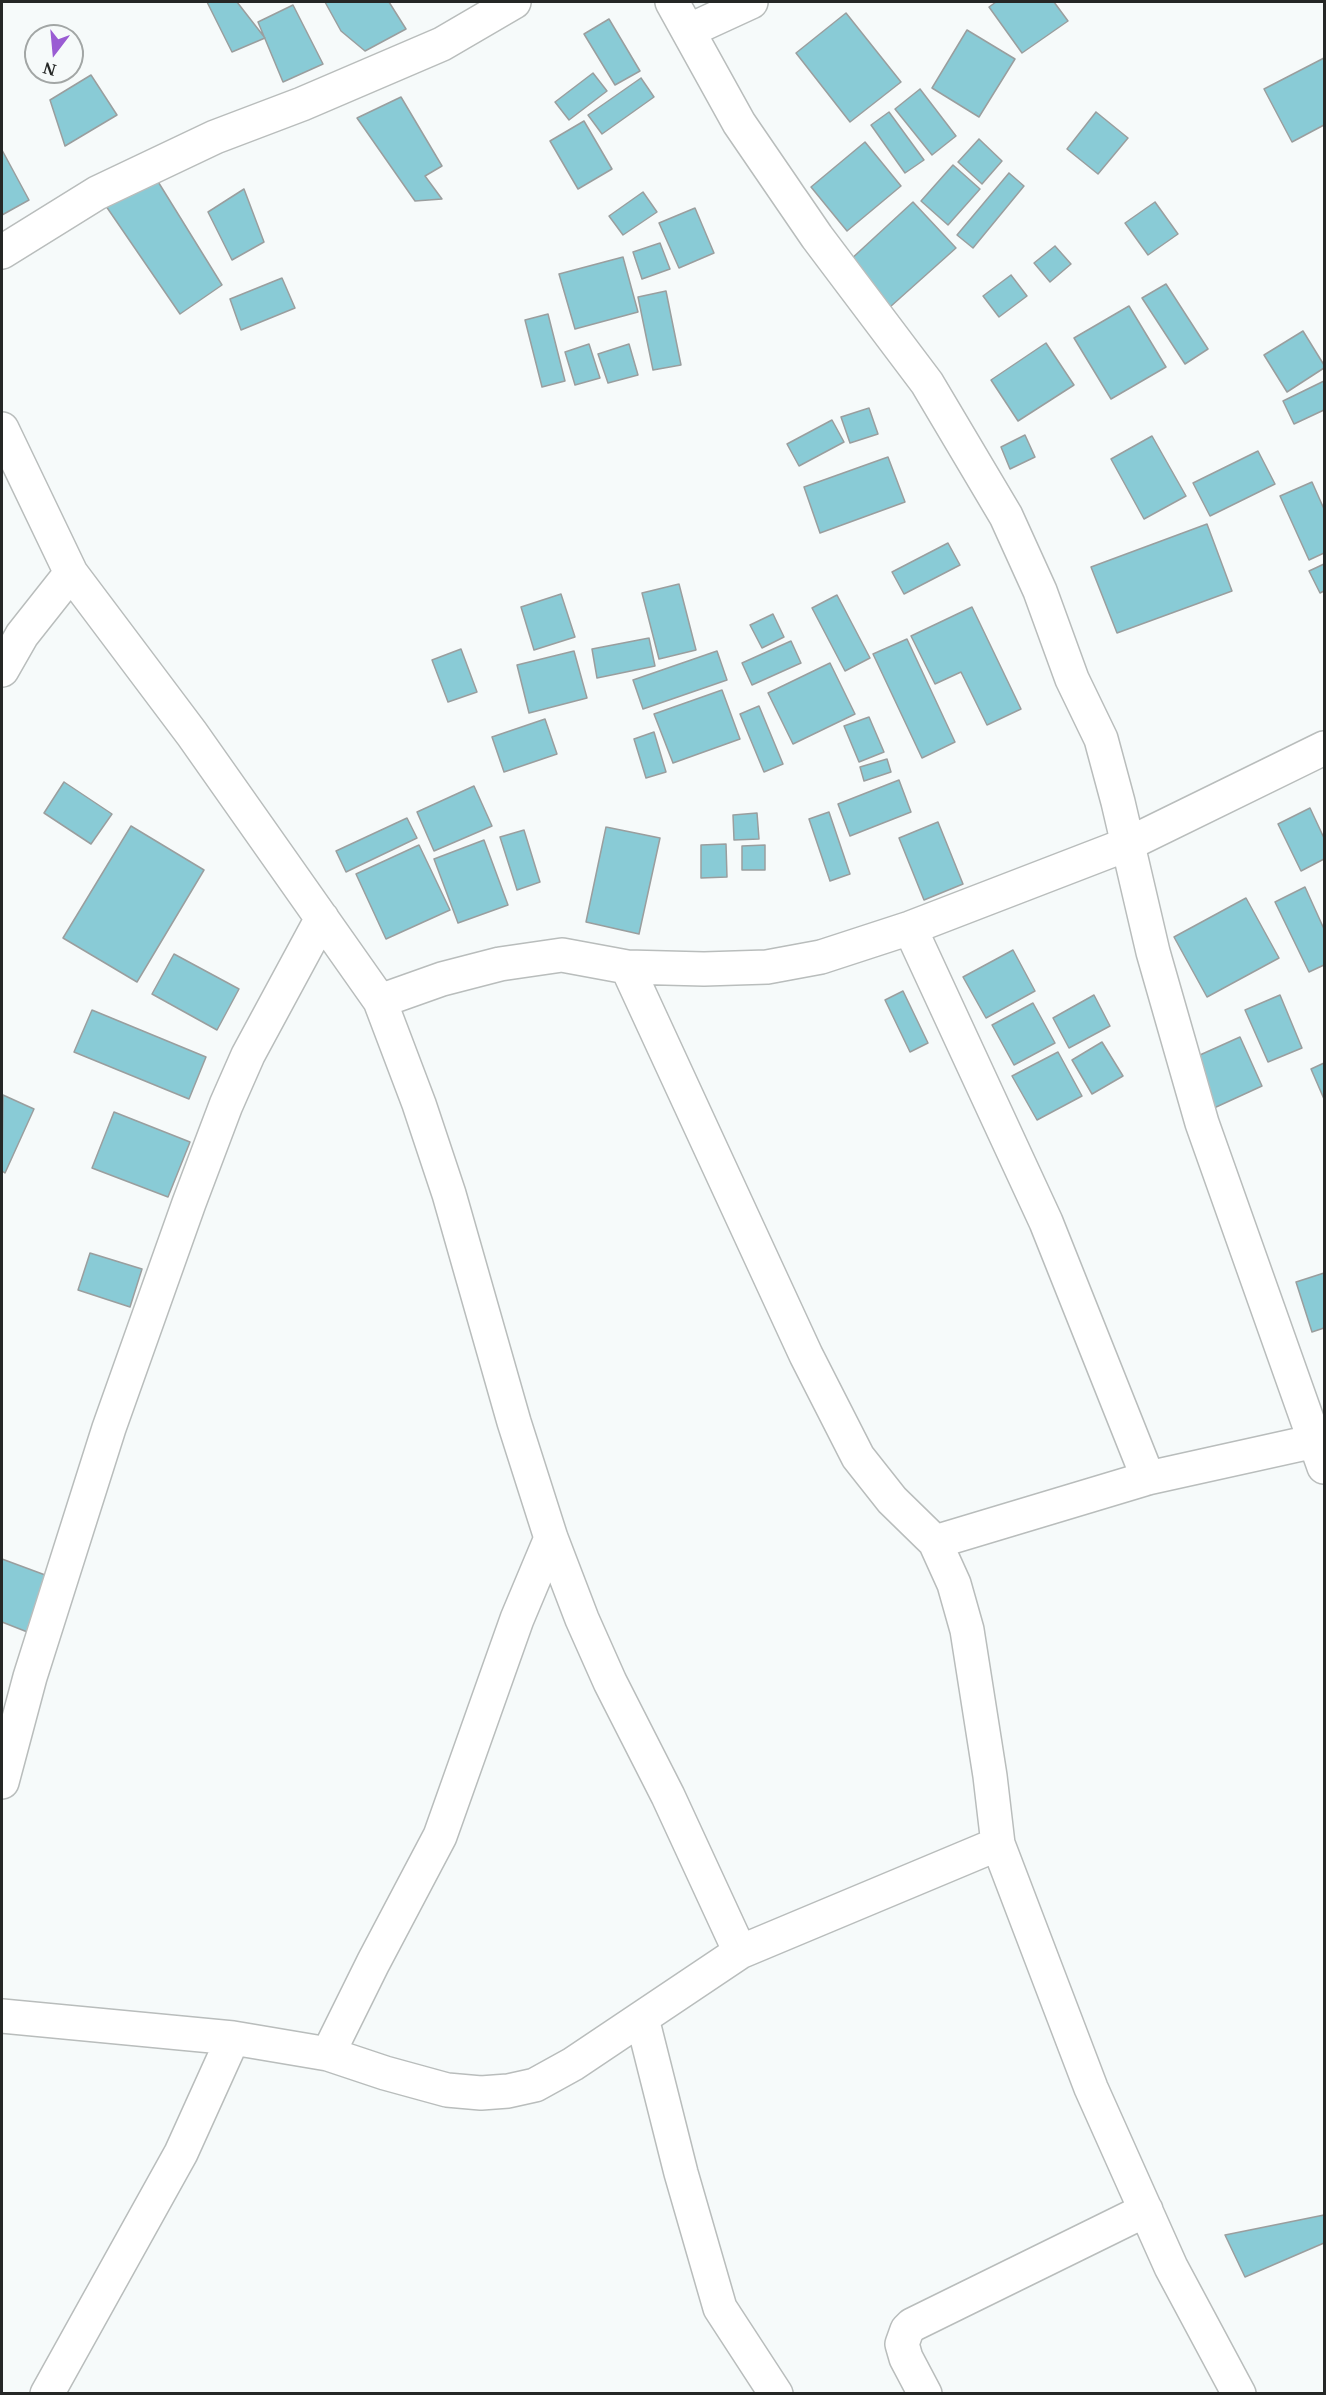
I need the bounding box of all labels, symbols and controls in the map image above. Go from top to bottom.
north arrow [24,24,84,84]
text: N [41,57,59,82]

